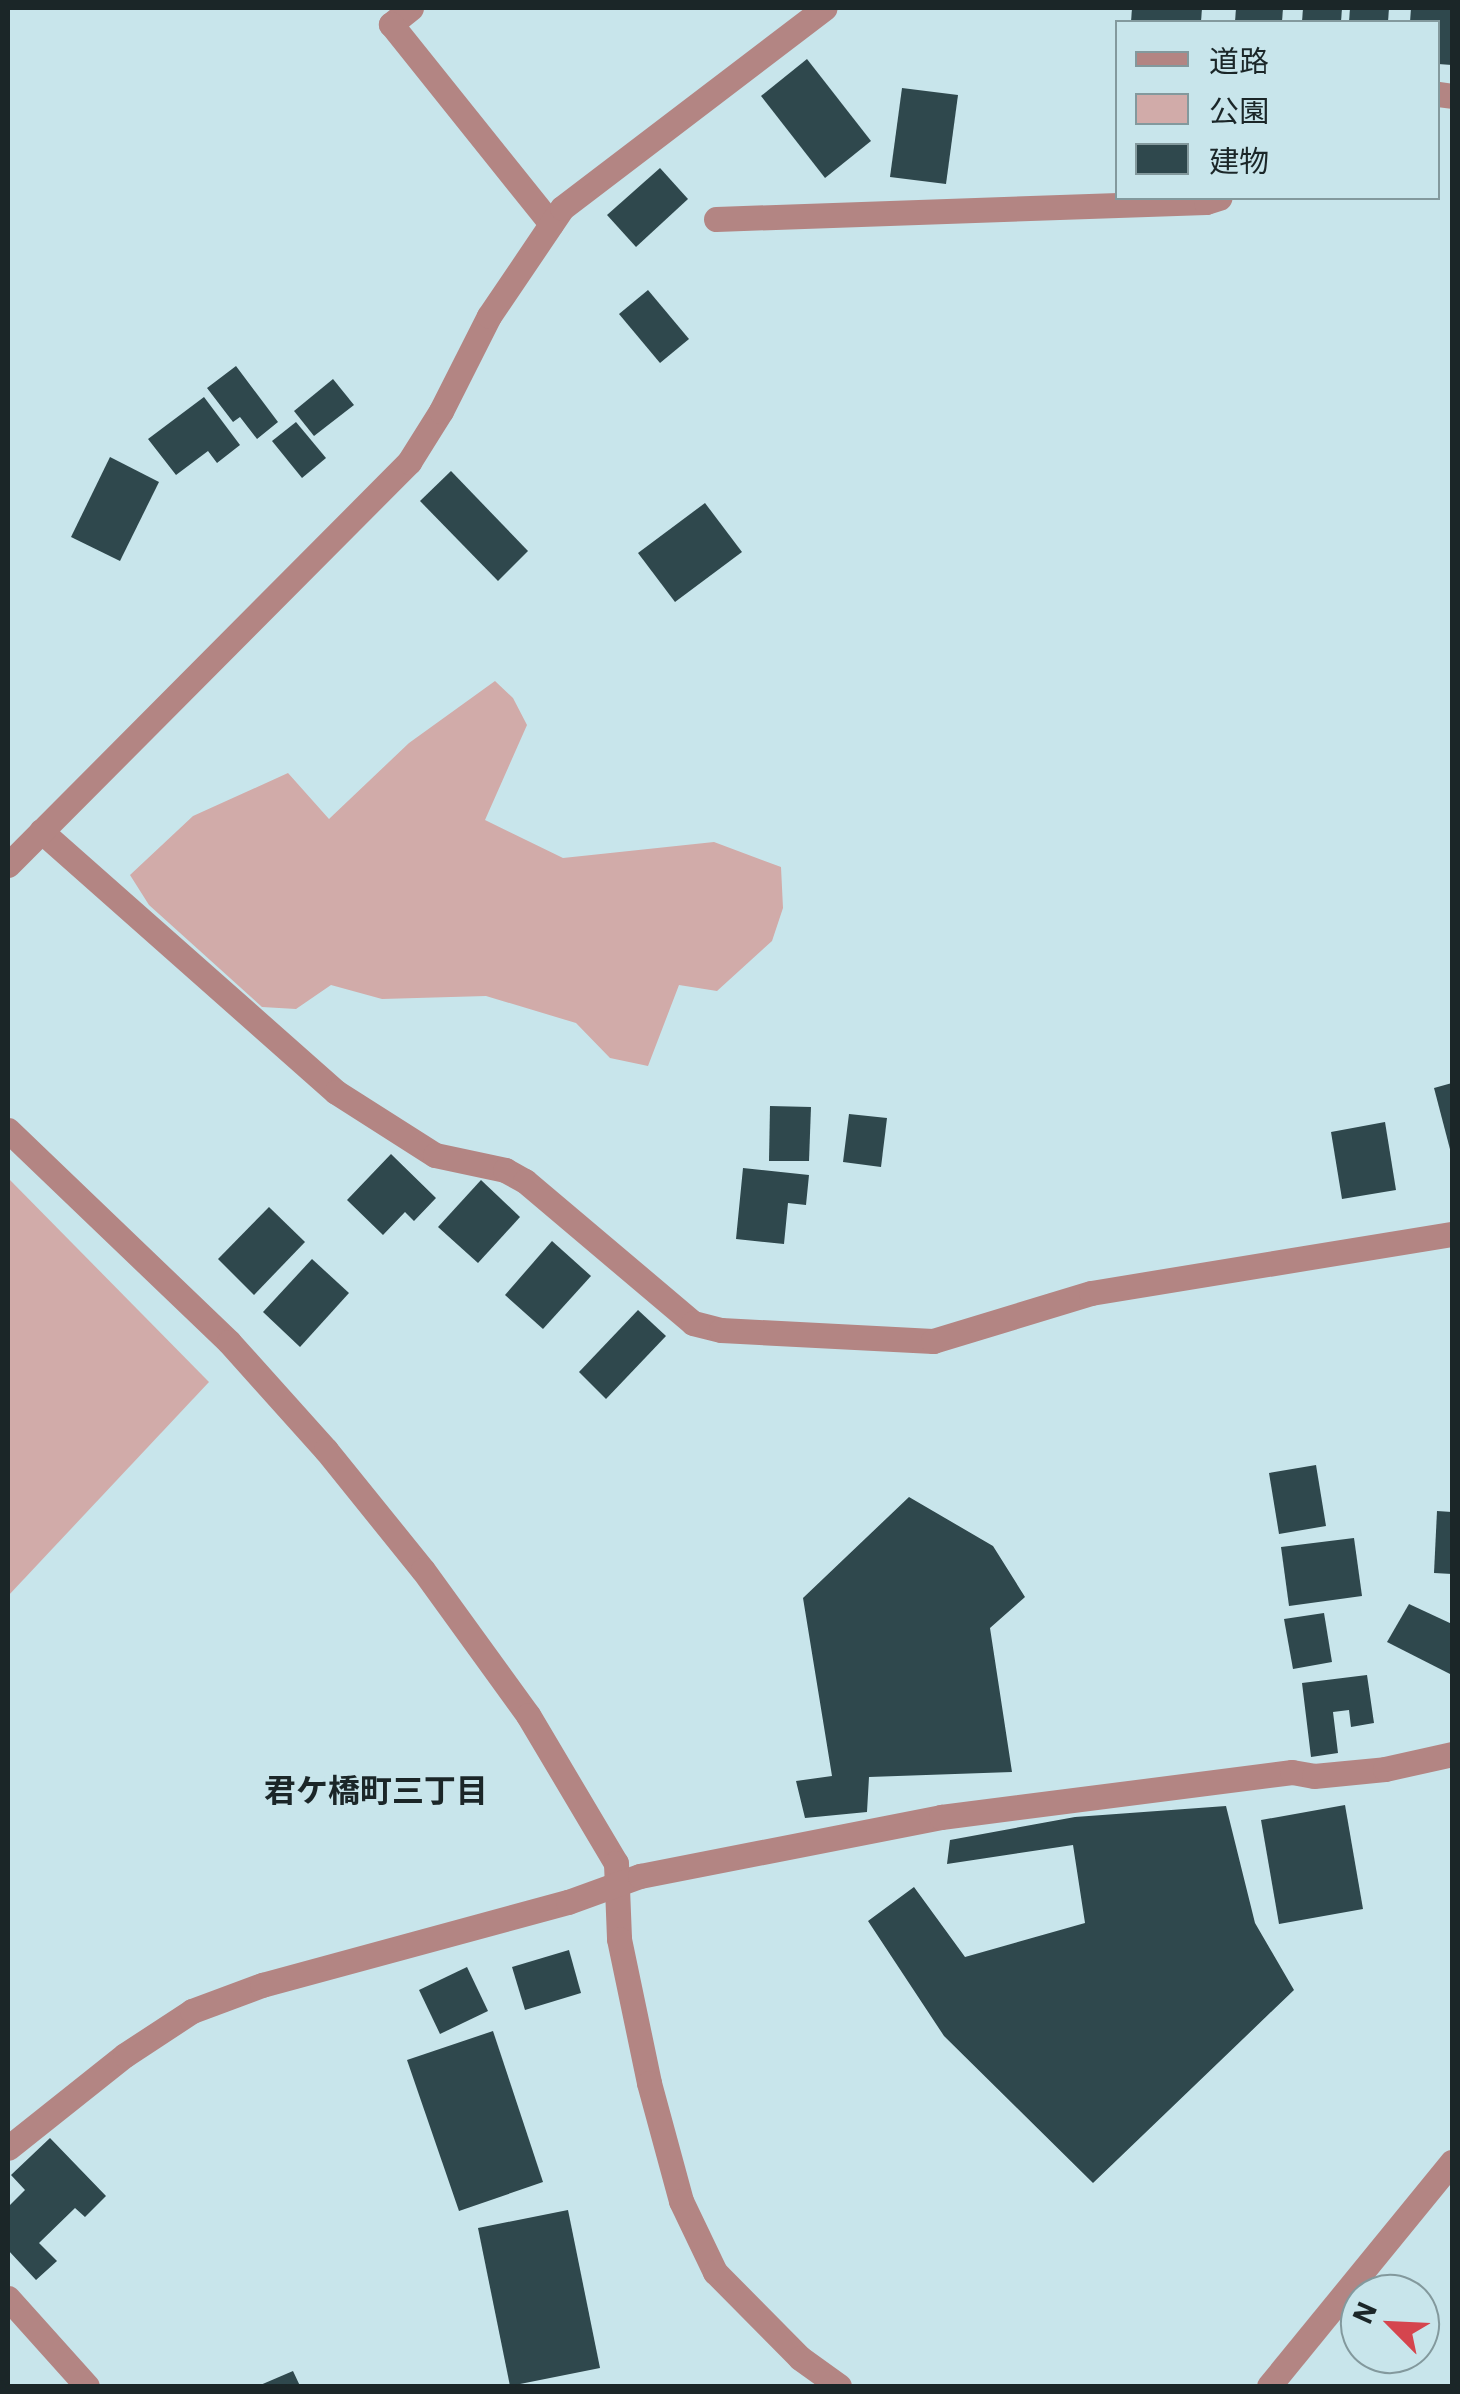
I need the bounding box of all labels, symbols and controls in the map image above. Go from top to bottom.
legend [1115,20,1440,200]
text: 道路 [1209,41,1269,80]
text: 公園 [1209,91,1269,130]
text: 建物 [1209,141,1269,180]
district label: 君ケ橋町三丁目 [264,1771,488,1809]
north arrow [1340,2274,1440,2374]
text: N [1343,2296,1385,2329]

